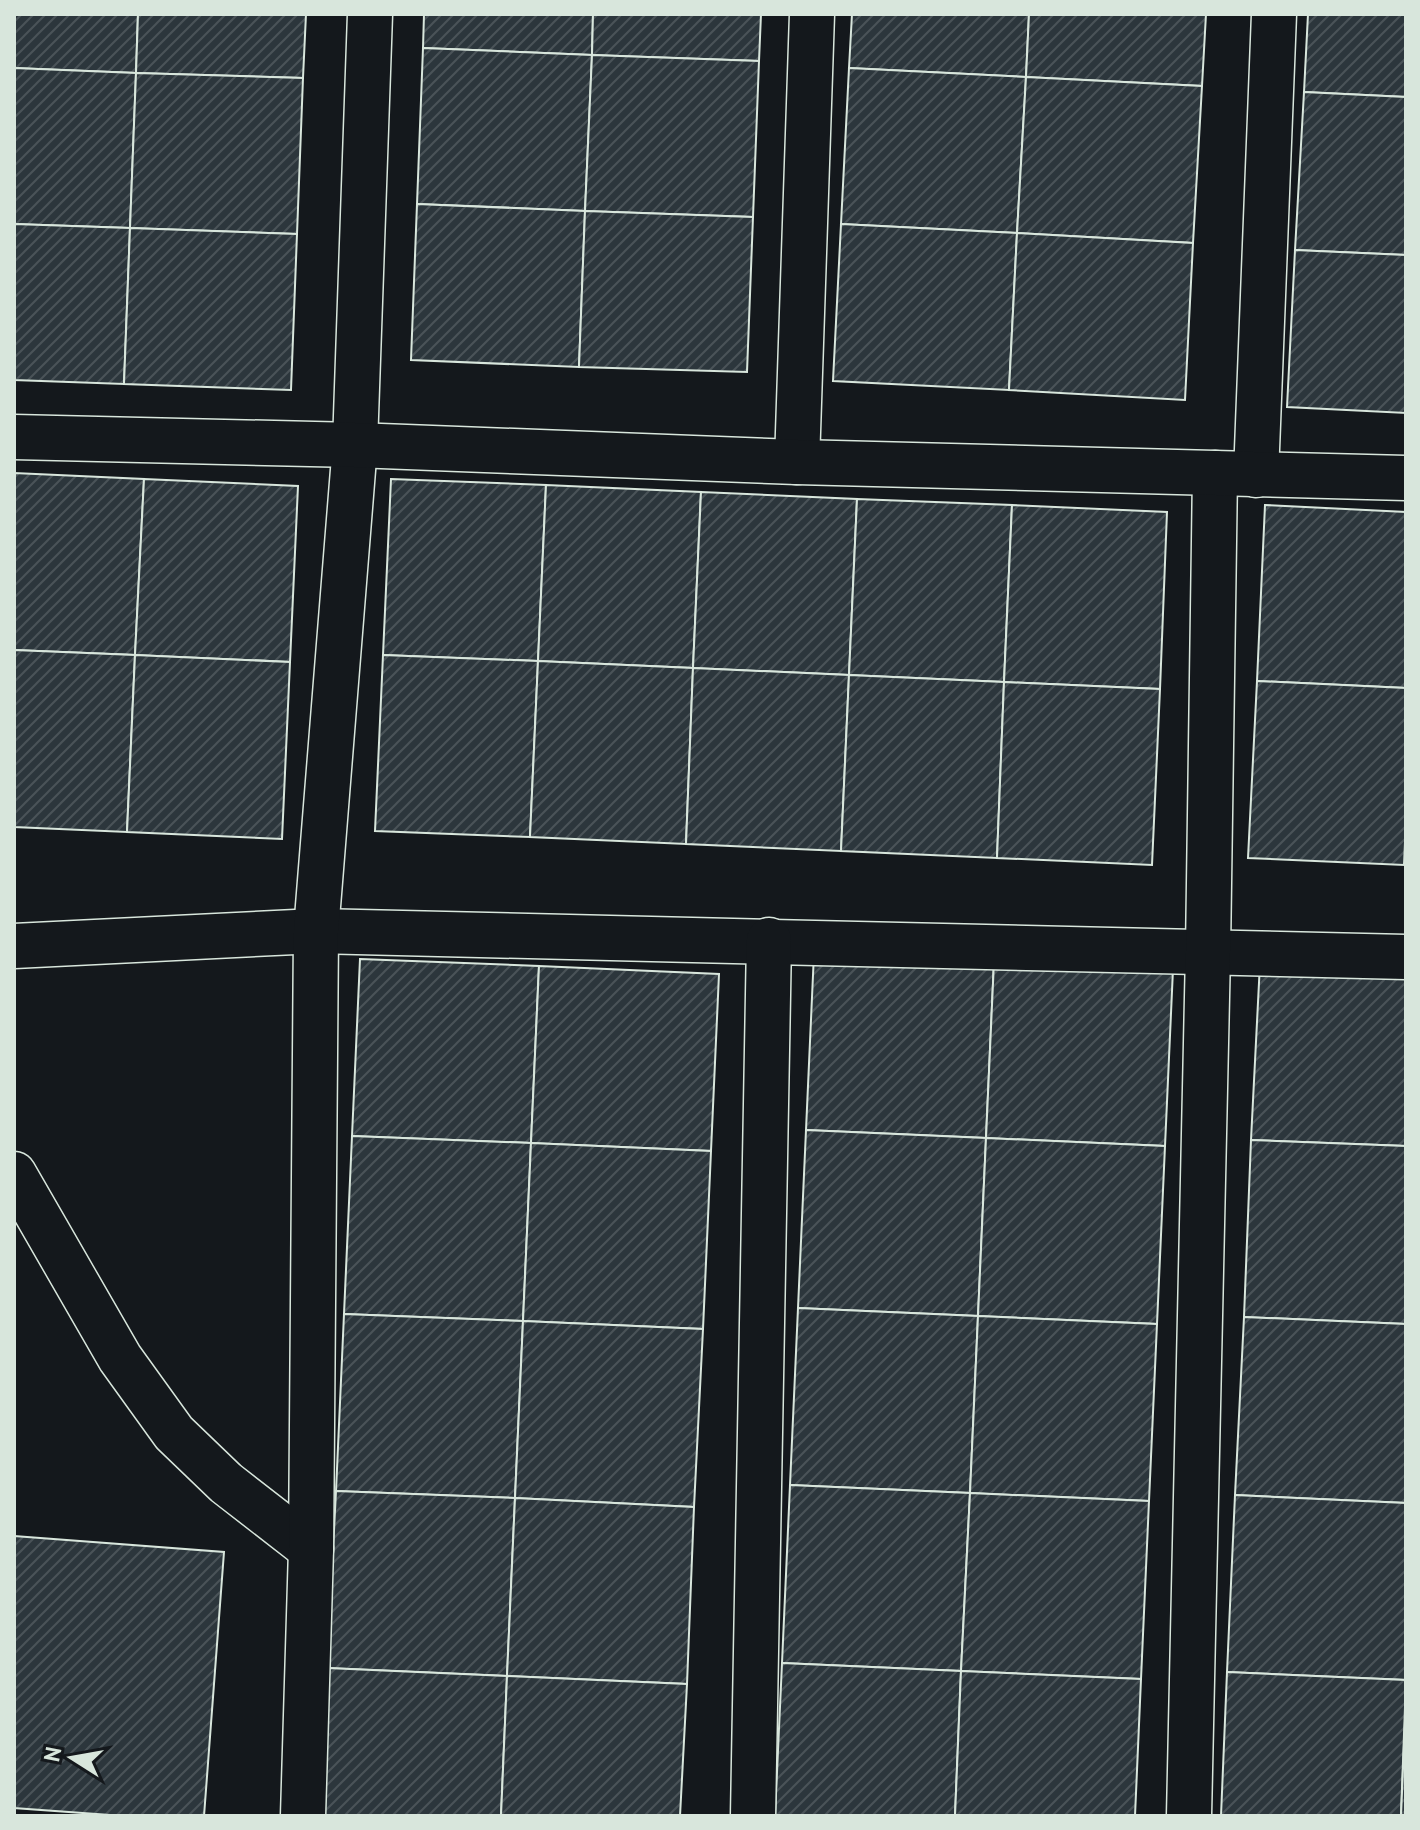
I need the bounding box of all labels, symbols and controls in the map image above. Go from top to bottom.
north arrow [32,1718,112,1798]
text: N [37,1744,67,1764]

